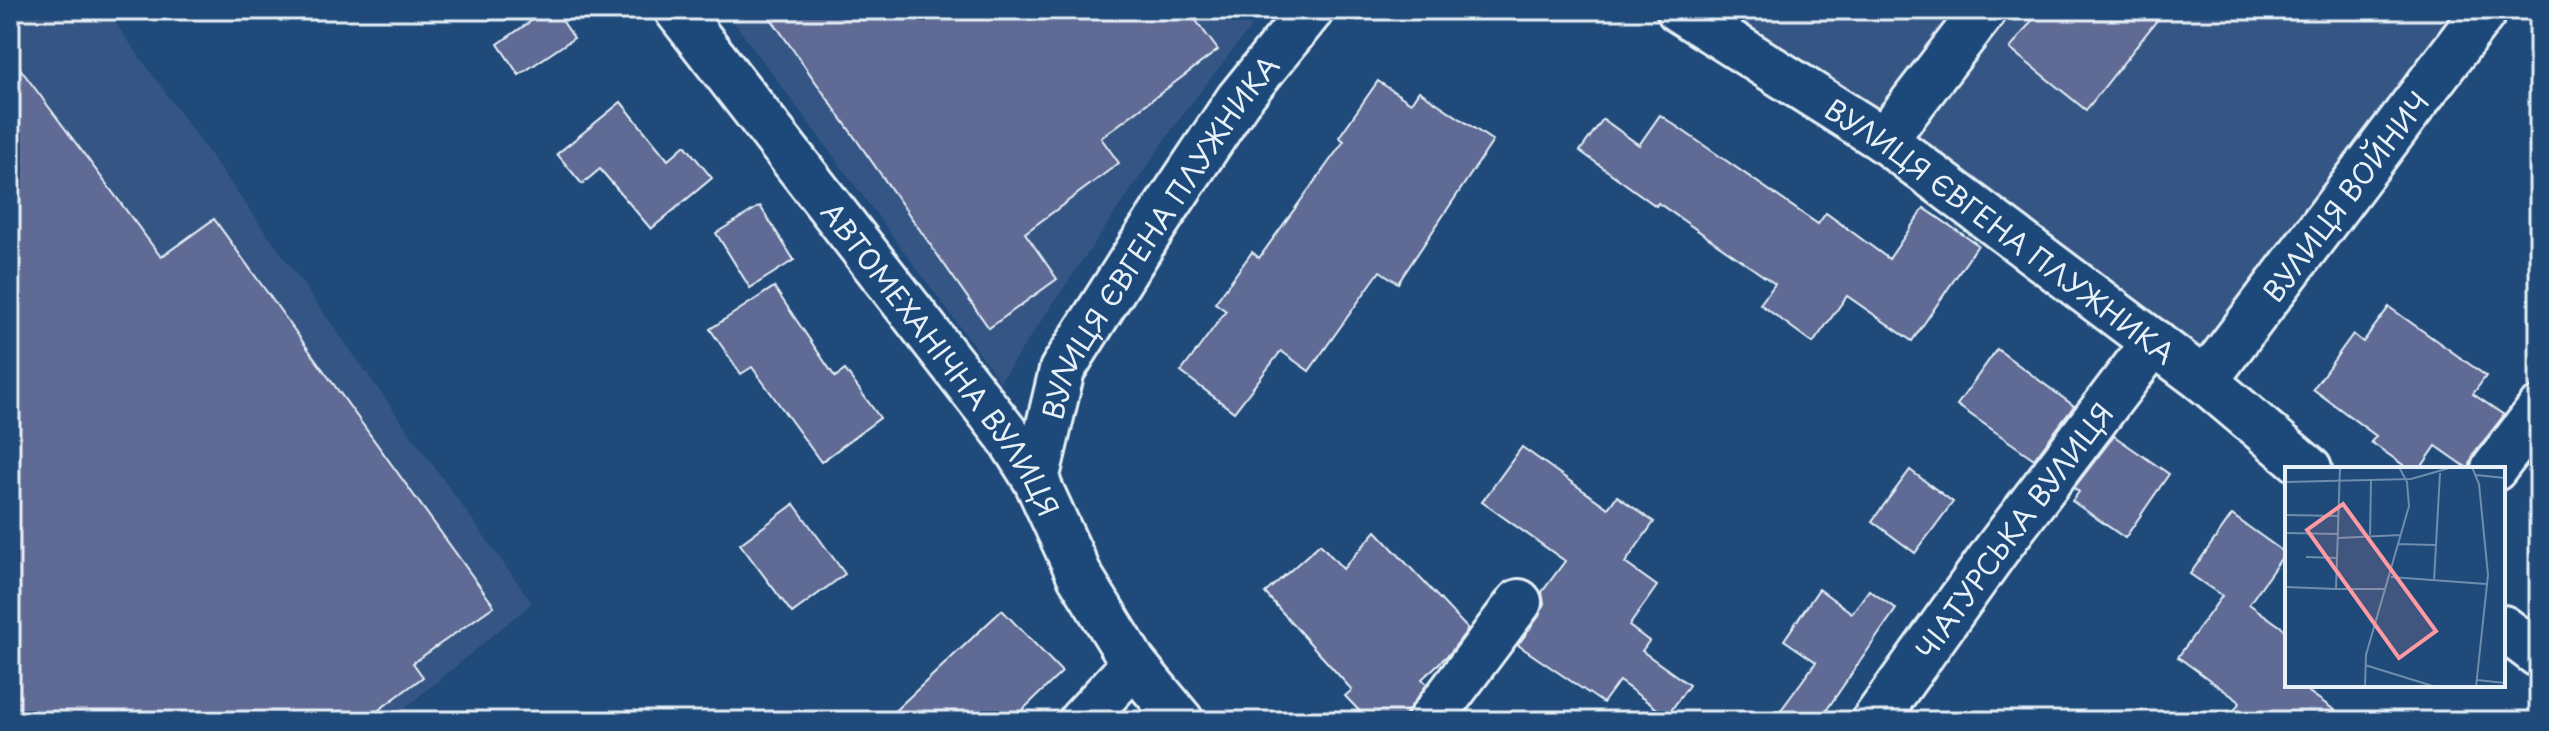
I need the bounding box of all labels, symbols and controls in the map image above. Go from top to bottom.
street label: ВУЛИЦЯ ЄВГЕНА ПЛУЖНИКА [1030,45,1288,423]
street label: ВУЛИЦЯ ВОЙНИЧ [2251,81,2438,310]
street label: ВУЛИЦЯ ЄВГЕНА ПЛУЖНИКА [1817,87,2185,373]
street label: АВТОМЕХАНІЧНА ВУЛИЦЯ [812,192,1071,523]
street label: ЧІАТУРСЬКА ВУЛИЦЯ [1904,393,2123,668]
inset map [2285,467,2505,687]

